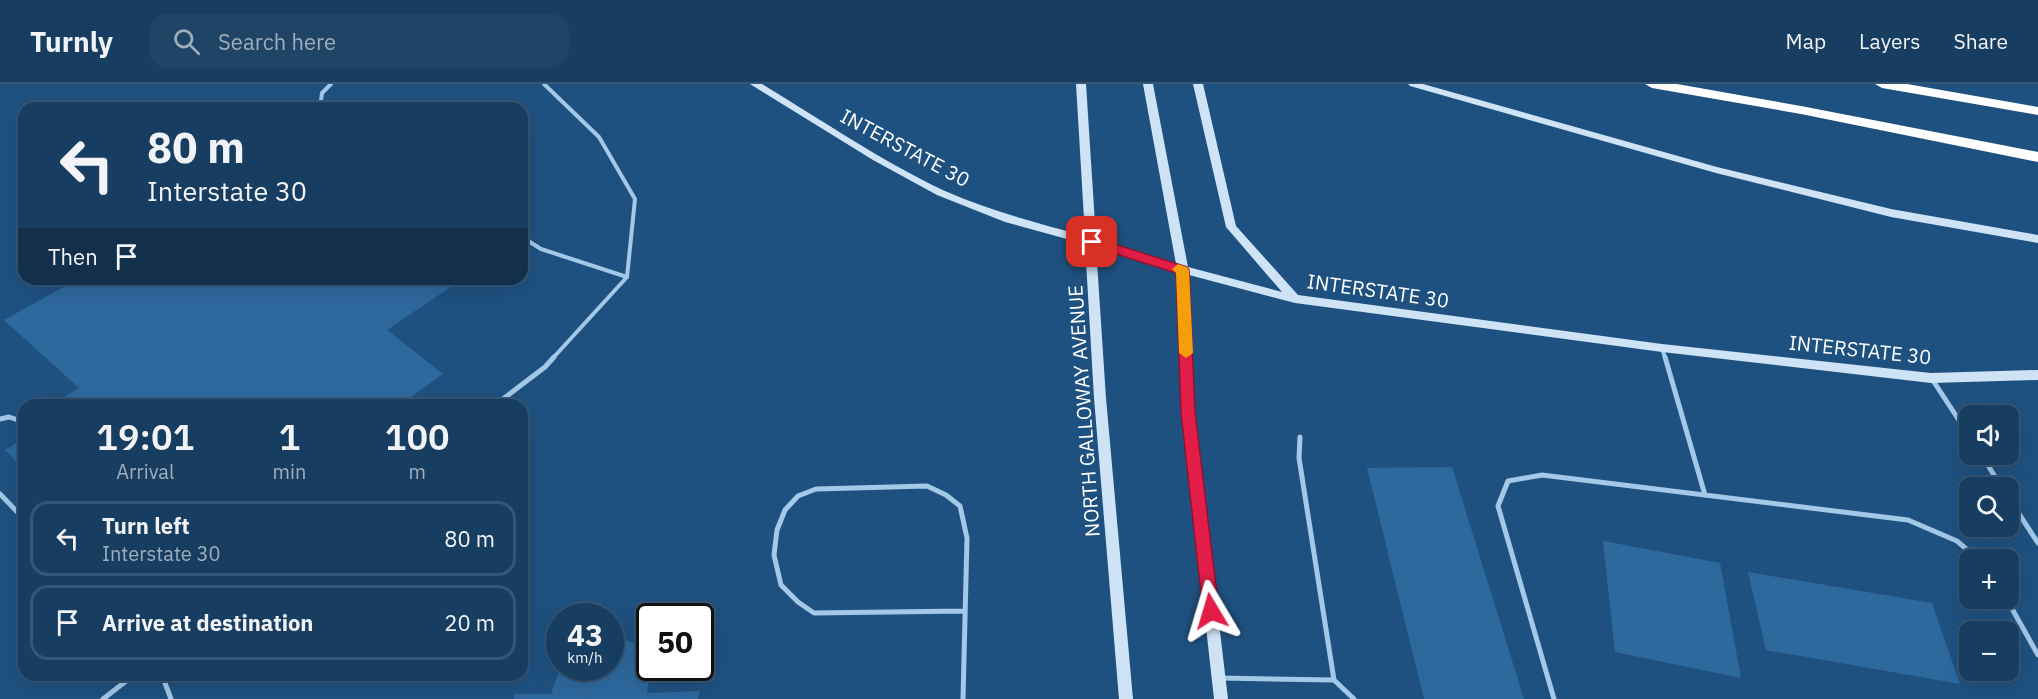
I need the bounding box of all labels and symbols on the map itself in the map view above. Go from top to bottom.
street label: INTERSTATE 30 [836,102,975,193]
pin [1066,216,1117,267]
street label: INTERSTATE 30 [1305,267,1451,314]
street label: NORTH GALLOWAY AVENUE [1061,284,1106,538]
street label: INTERSTATE 30 [1788,329,1933,370]
position arrow [1179,579,1243,643]
speed limit sign: 50 [636,603,714,681]

